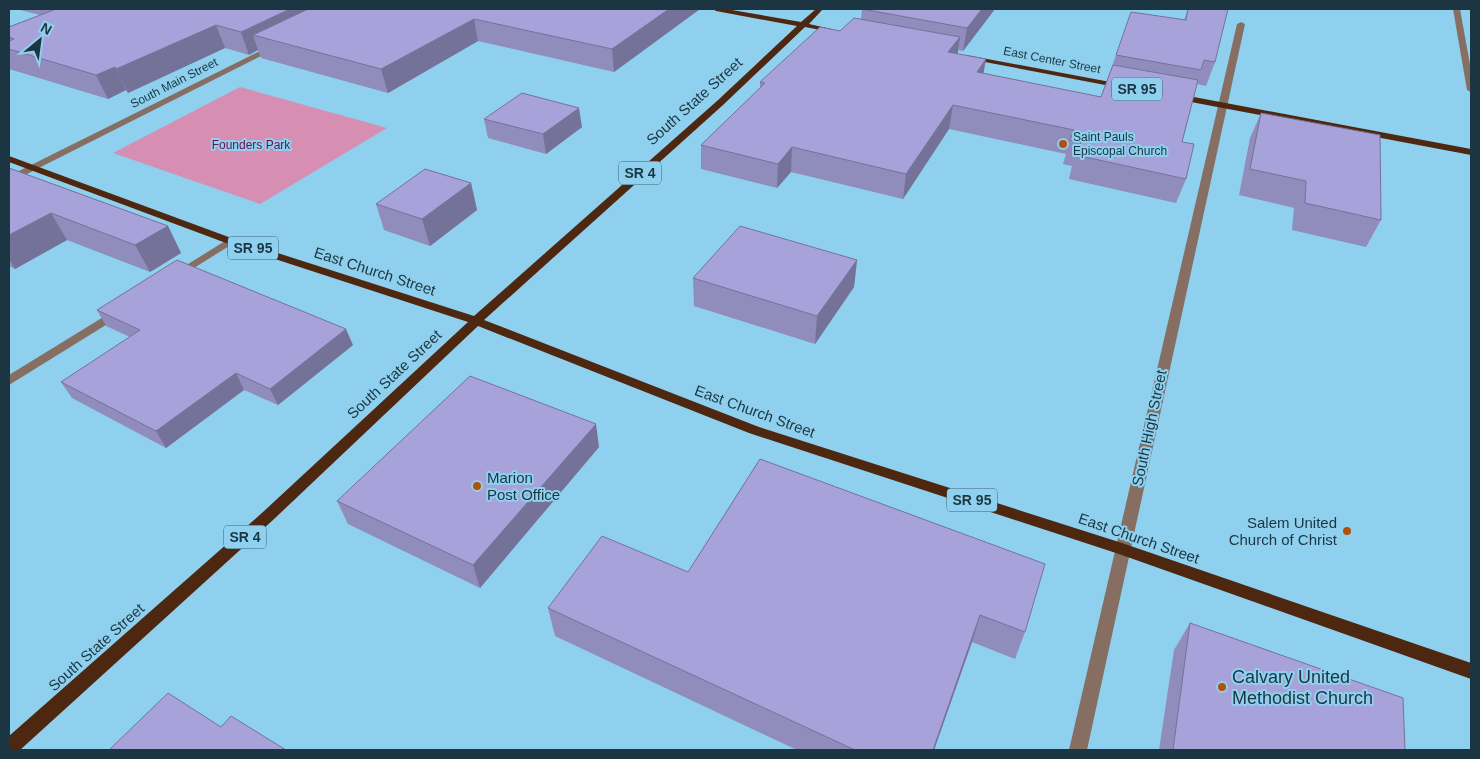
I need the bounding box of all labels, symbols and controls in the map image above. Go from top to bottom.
north arrow [15,15,65,65]
text: N [38,19,55,38]
street label: East Center Street [1002,44,1102,76]
street label: South State Street [643,53,746,148]
street label: South Main Street [128,55,221,111]
road number: SR 95 [1112,78,1162,100]
place label: Saint Pauls Episcopal Church [1073,130,1167,158]
park label: Founders Park [212,138,291,152]
marker: Saint Pauls Episcopal Church [1057,138,1069,150]
road number: SR 4 [619,162,661,184]
road number: SR 95 [228,237,278,260]
street label: East Church Street [312,243,439,299]
street label: South State Street [343,325,445,422]
street label: South High Street [1128,368,1170,488]
street label: East Church Street [693,381,818,441]
place label: Marion Post Office [487,469,560,503]
marker: Marion Post Office [471,480,483,492]
road number: SR 95 [947,488,997,512]
street label: East Church Street [1076,509,1202,567]
place label: Salem United Church of Christ [1229,514,1338,548]
marker: Salem United Church of Christ [1341,525,1353,537]
road number: SR 4 [224,526,266,548]
street label: South State Street [45,599,148,694]
place label: Calvary United Methodist Church [1232,667,1373,708]
marker: Calvary United Methodist Church [1216,681,1228,693]

